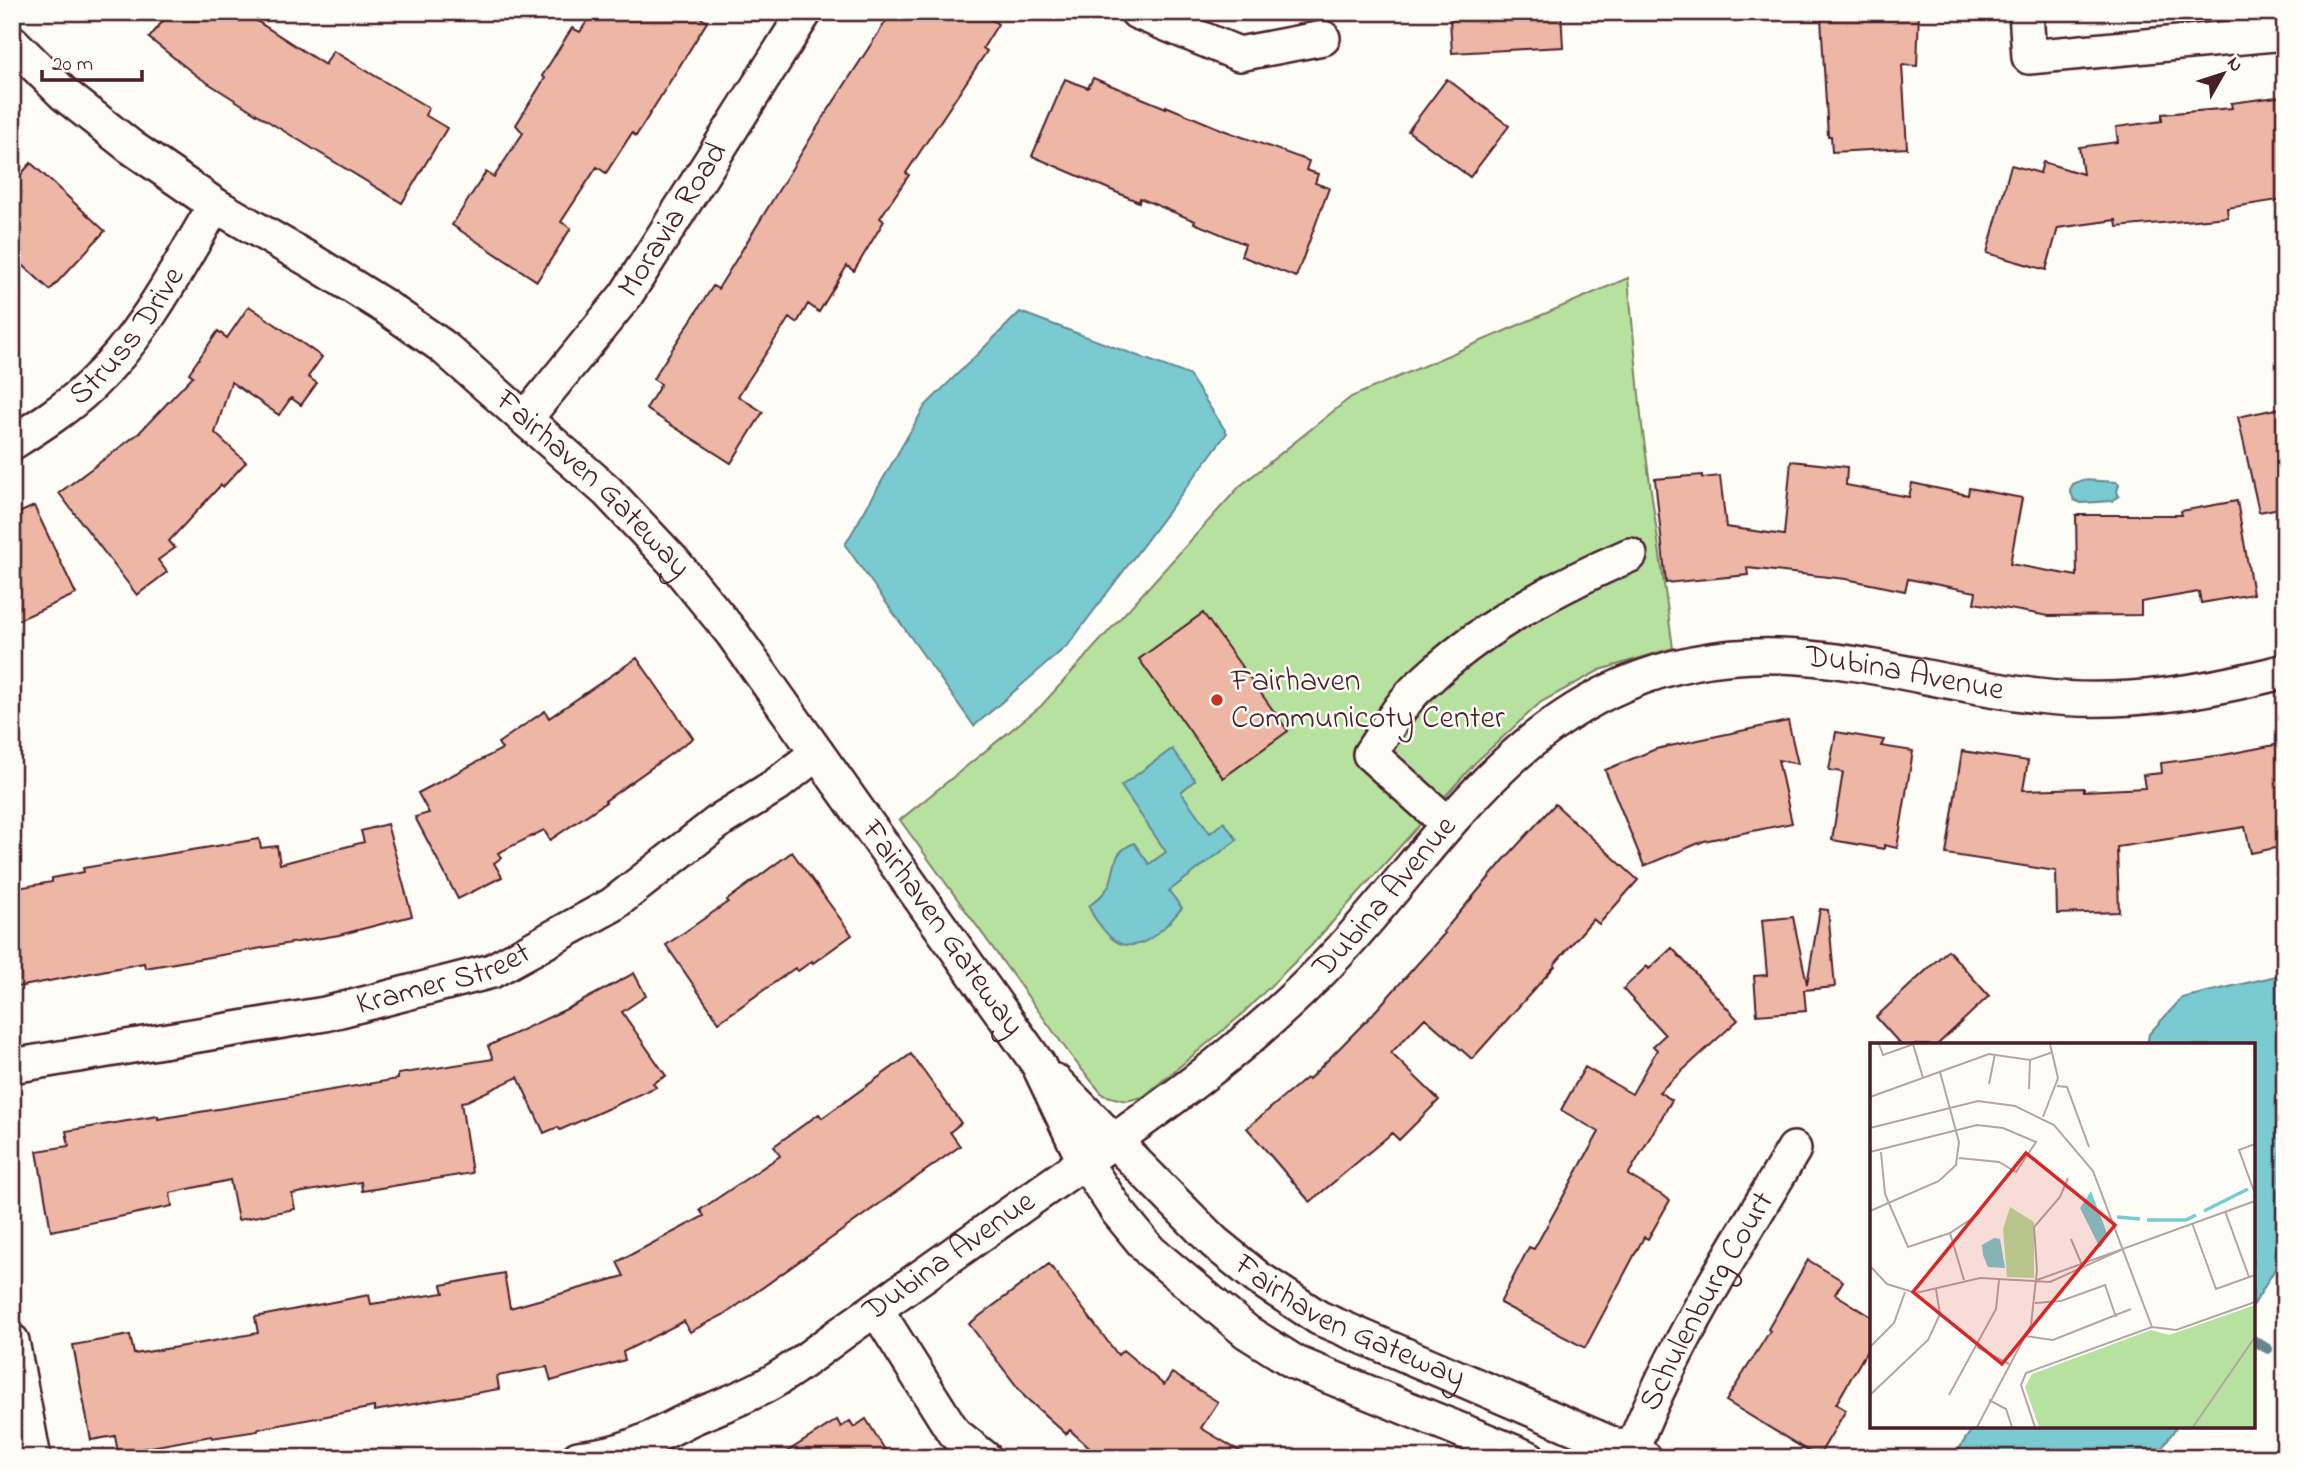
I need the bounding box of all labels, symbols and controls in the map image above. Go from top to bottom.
scale bar [42,38,142,82]
north arrow [2188,38,2258,108]
text: 20 m [52,50,93,80]
text: N [2220,51,2249,78]
street label: Moravia Road [606,133,740,307]
street label: Struss Drive [59,257,198,418]
street label: Fairhaven Gateway [483,378,702,589]
street label: Dubina Avenue [1802,634,2008,715]
place label: Fairhaven Communicoty Center [1230,659,1505,743]
marker: Fairhaven Communicoty Center [1209,692,1225,708]
street label: Dubina Avenue [1301,805,1469,990]
street label: Fairhaven Gateway [848,810,1035,1047]
street label: Kramer Street [352,930,540,1028]
inset map [1870,1043,2255,1428]
street label: Dubina Avenue [853,1179,1046,1335]
street label: Schulenburg Court [1628,1183,1787,1419]
street label: Fairhaven Gateway [1222,1243,1473,1402]

